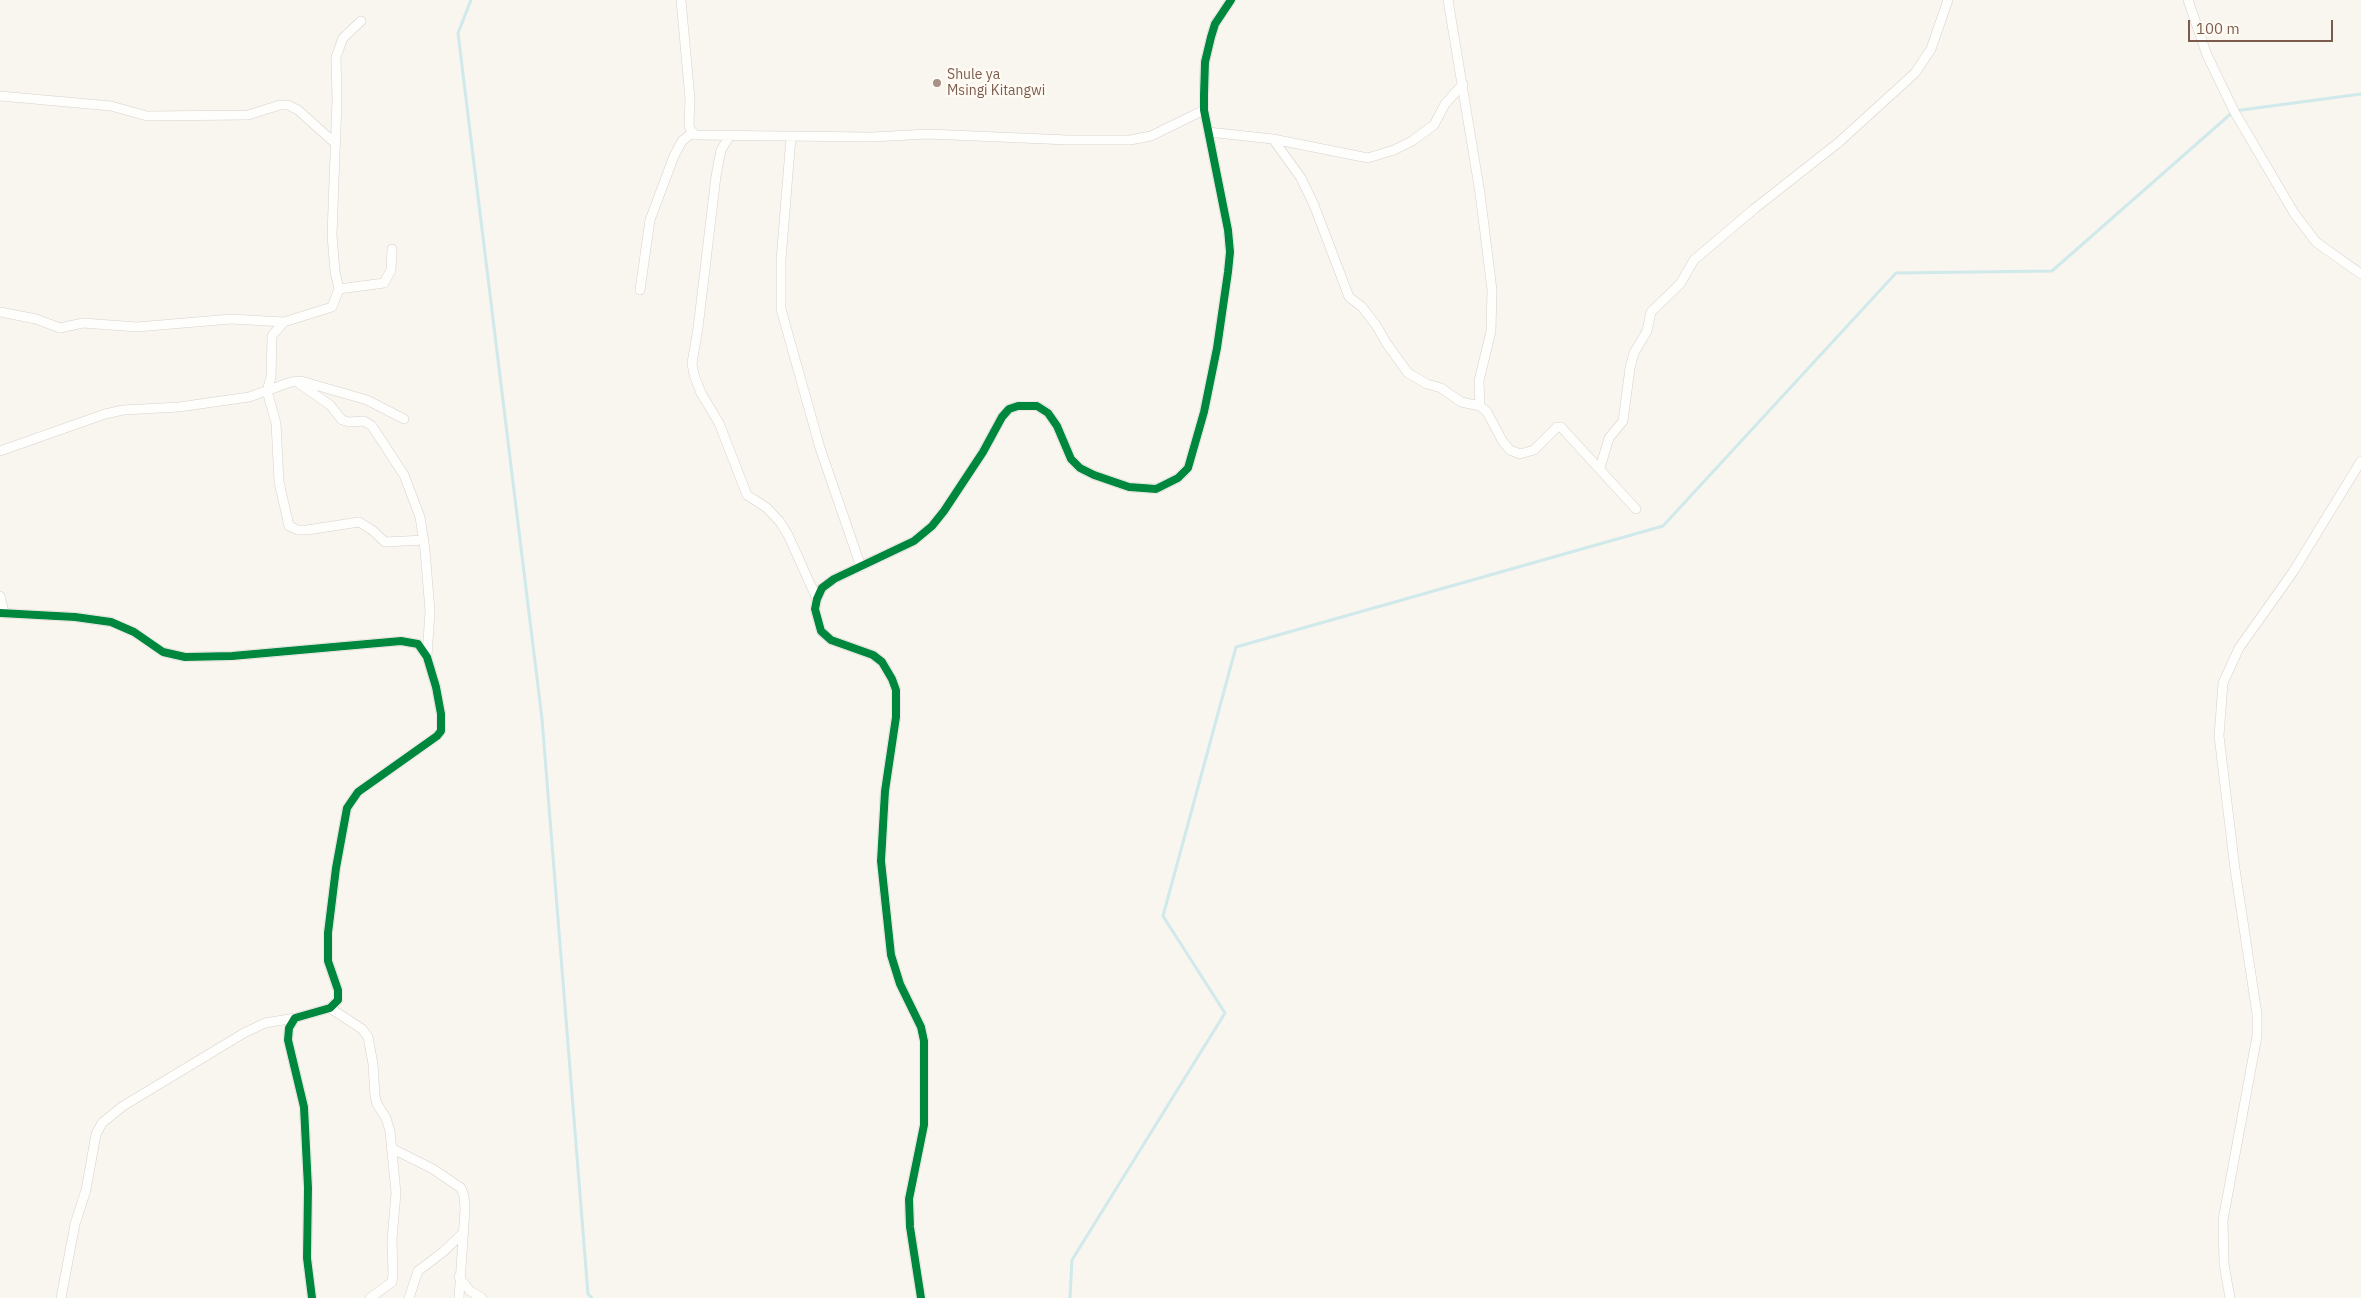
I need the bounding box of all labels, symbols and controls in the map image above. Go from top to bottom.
scale bar [2191,10,2336,42]
text: 100 m [2196,19,2240,38]
place label: Shule ya Msingi Kitangwi [947,67,1045,100]
marker: Shule ya Msingi Kitangwi [931,77,943,89]

